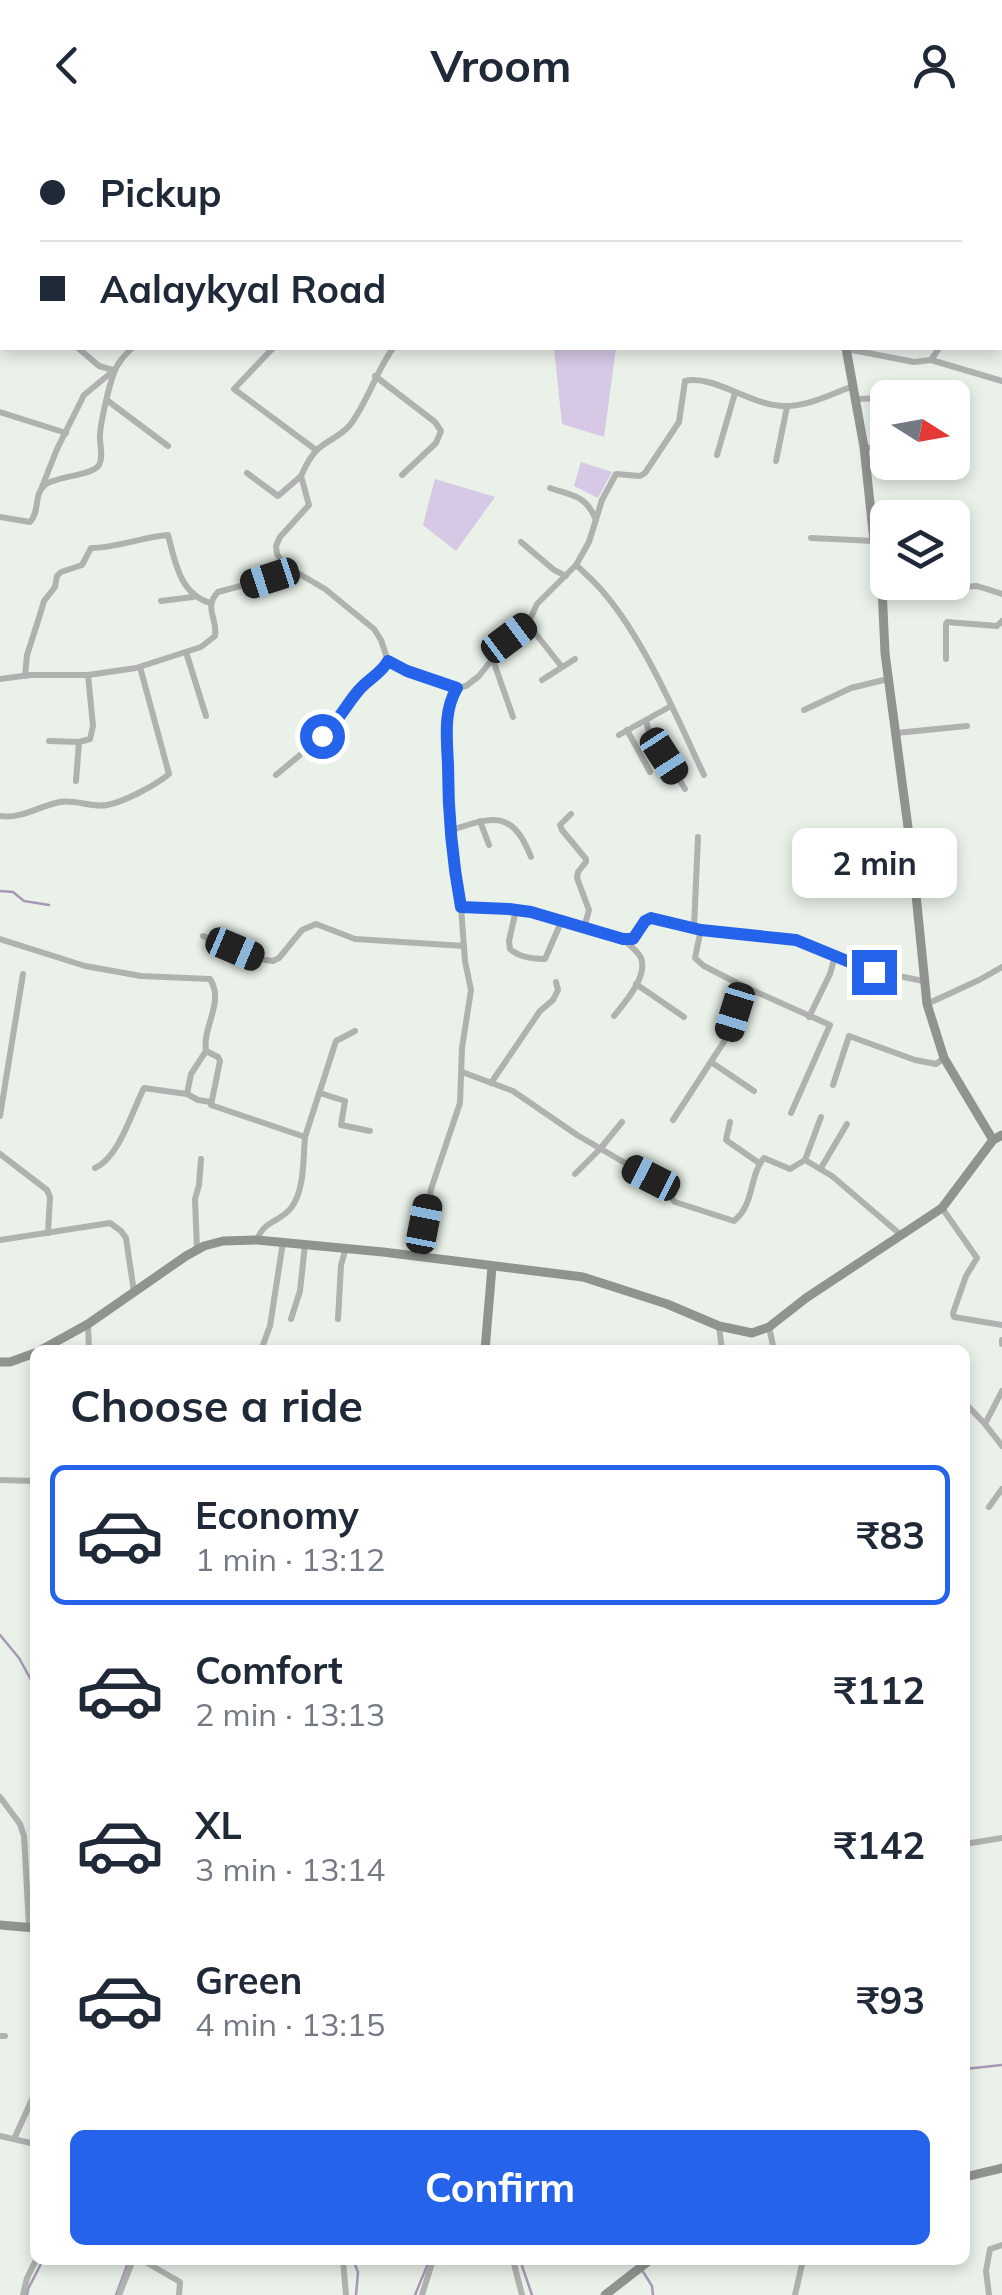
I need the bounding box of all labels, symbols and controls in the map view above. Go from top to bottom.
text: Vroom [431,37,571,93]
icon: back [40,38,95,93]
icon: person [907,38,962,93]
text: Pickup [100,169,222,217]
text: Aalaykyal Road [100,265,386,313]
north arrow [870,380,970,480]
map controls [870,380,970,600]
button: layers [870,500,970,600]
car [237,554,303,602]
car [476,608,542,668]
route start [300,714,345,759]
car [635,723,693,789]
callout: 2 min [792,827,956,897]
text: 2 min [832,843,917,883]
car [202,923,268,975]
route end [852,950,897,995]
car [712,979,758,1045]
car [617,1151,685,1205]
car [404,1192,444,1256]
text: Choose a ride [70,1377,363,1433]
icon: car [75,1490,165,1580]
text: Economy [195,1491,359,1539]
text: ₹83 [857,1511,925,1559]
text: 1 min · 13:12 [195,1539,385,1579]
icon: car [75,1645,165,1735]
text: Comfort [195,1646,343,1694]
text: ₹112 [834,1666,925,1714]
text: 2 min · 13:13 [195,1694,385,1734]
icon: car [75,1800,165,1890]
text: XL [195,1801,242,1849]
text: ₹142 [834,1821,925,1869]
text: 3 min · 13:14 [195,1849,385,1889]
icon: car [75,1955,165,2045]
text: Green [195,1956,302,2004]
text: ₹93 [857,1976,925,2024]
text: 4 min · 13:15 [195,2004,385,2044]
button: Confirm [70,2130,930,2245]

